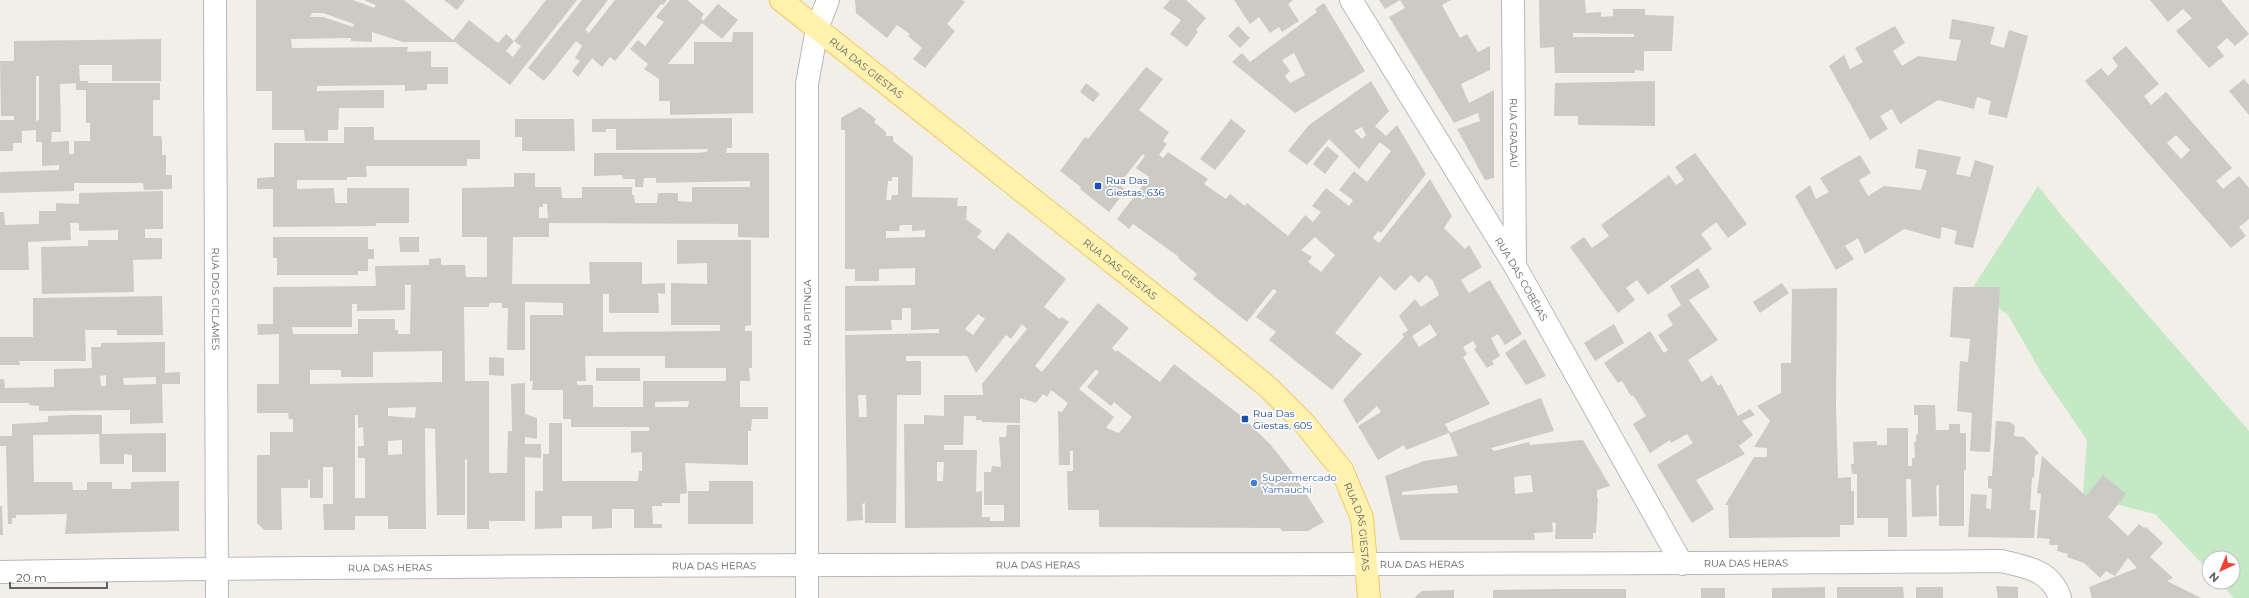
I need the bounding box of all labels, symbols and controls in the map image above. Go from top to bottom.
street label: RUA DAS GIESTAS [826,35,906,101]
street label: RUA GRADAÚ [1507,98,1520,168]
place label: Rua Das Giestas, 636 [1106,174,1165,199]
marker: Rua Das Giestas, 636 [1093,181,1103,191]
street label: RUA DAS COBÉIAS [1492,235,1550,323]
street label: RUA DAS GIESTAS [1080,236,1160,303]
street label: RUA DOS CICLAMES [209,248,222,350]
street label: RUA PITINGA [801,279,814,346]
place label: Rua Das Giestas, 605 [1253,407,1312,432]
marker: Rua Das Giestas, 605 [1240,414,1250,424]
place label: Supermercado Yamauchi [1262,471,1337,496]
marker: Supermercado Yamauchi [1249,478,1259,488]
street label: RUA DAS GIESTAS [1341,481,1373,572]
north arrow [2201,550,2241,590]
street label: RUA DAS HERAS [1704,557,1788,570]
street label: RUA DAS HERAS [996,558,1080,572]
street label: RUA DAS HERAS [1380,558,1464,571]
street label: RUA DAS HERAS [672,559,756,573]
street label: RUA DAS HERAS [348,561,432,575]
scale bar [10,564,107,590]
text: N [2206,569,2222,585]
text: 20 m [16,570,47,585]

